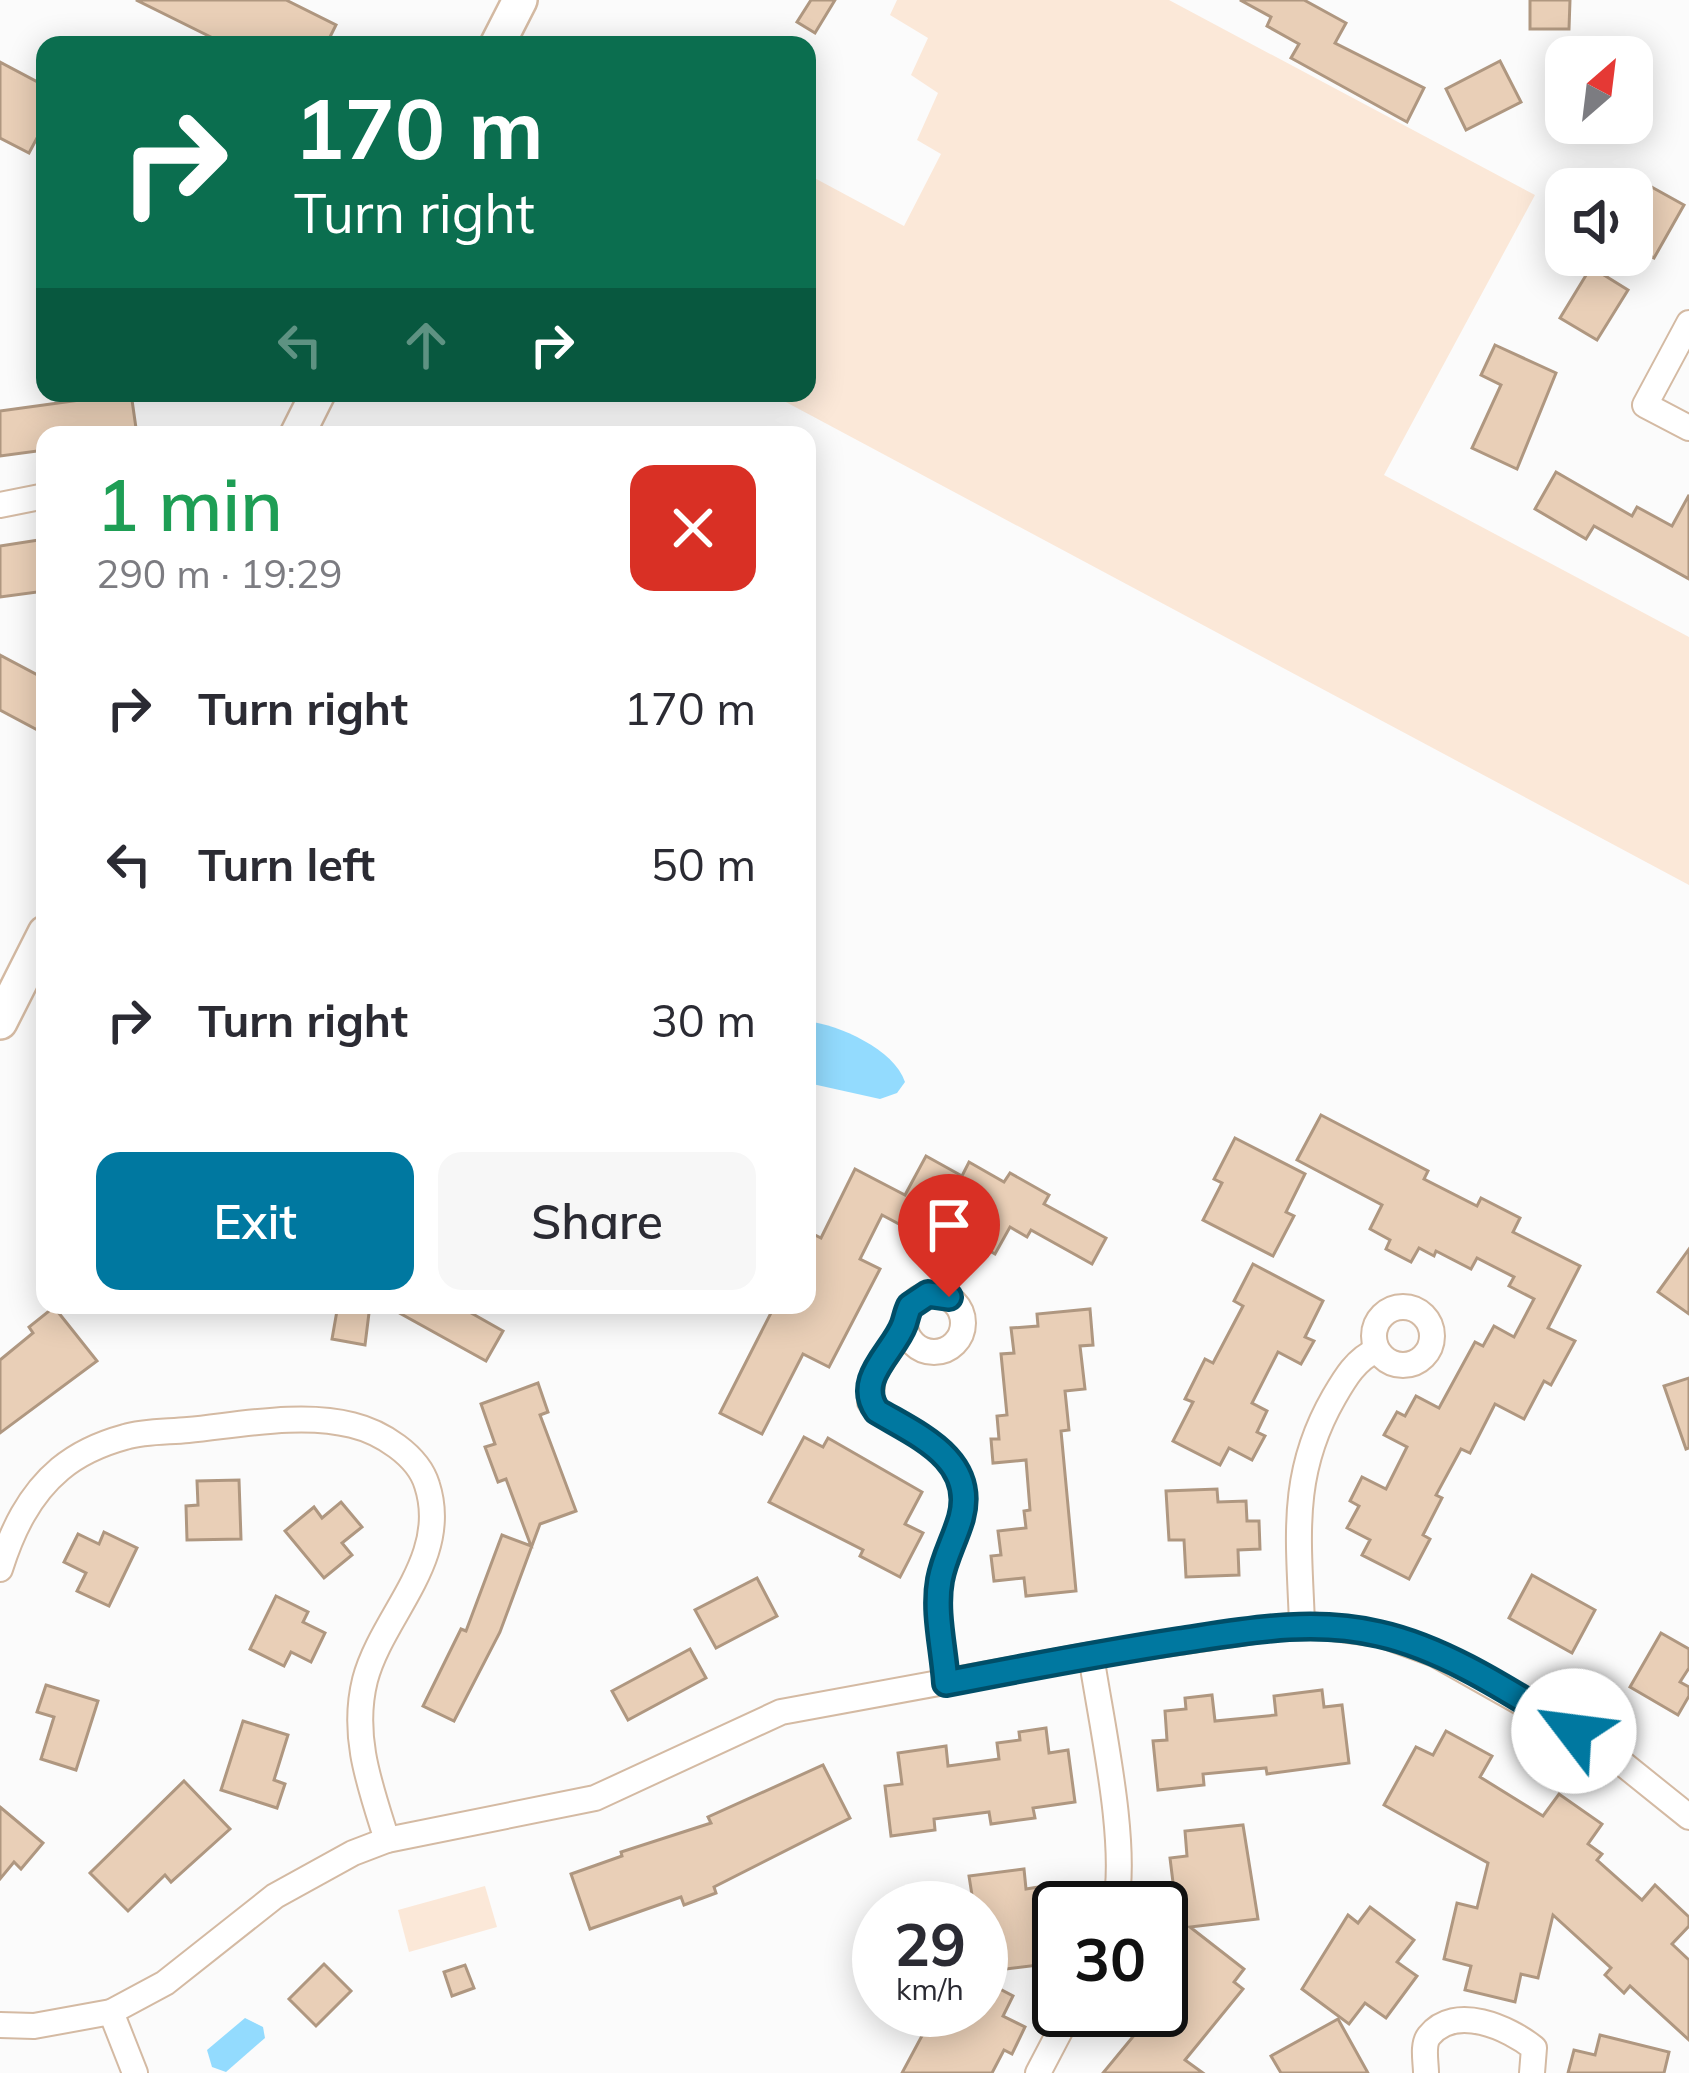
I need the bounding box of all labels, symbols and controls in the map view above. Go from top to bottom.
north arrow [1545,36,1653,144]
map controls [1545,36,1653,276]
text: 170 m [294,75,544,180]
icon: right [96,84,252,240]
button: sound [1545,168,1653,276]
text: Turn right [294,179,535,247]
icon: left [267,312,333,378]
icon: ahead [393,312,459,378]
icon: right [519,312,585,378]
text: 1 min [96,459,283,549]
button: close [630,465,756,591]
text: 290 m · 19:29 [96,549,342,598]
icon: right [96,675,162,741]
text: Turn right [198,680,408,736]
text: 170 m [624,680,756,736]
icon: left [96,831,162,897]
text: Turn left [198,836,375,892]
text: 50 m [651,836,756,892]
icon: right [96,987,162,1053]
text: Turn right [198,992,408,1048]
text: 30 m [651,992,756,1048]
button: Exit [96,1152,414,1290]
button: Share [438,1152,756,1290]
pin [898,1174,1000,1297]
icon: arrive [916,1192,982,1258]
position arrow [1511,1668,1637,1794]
speed limit sign: 30 [1032,1881,1188,2037]
text: 29 [894,1906,966,1981]
text: km/h [896,1970,964,2008]

